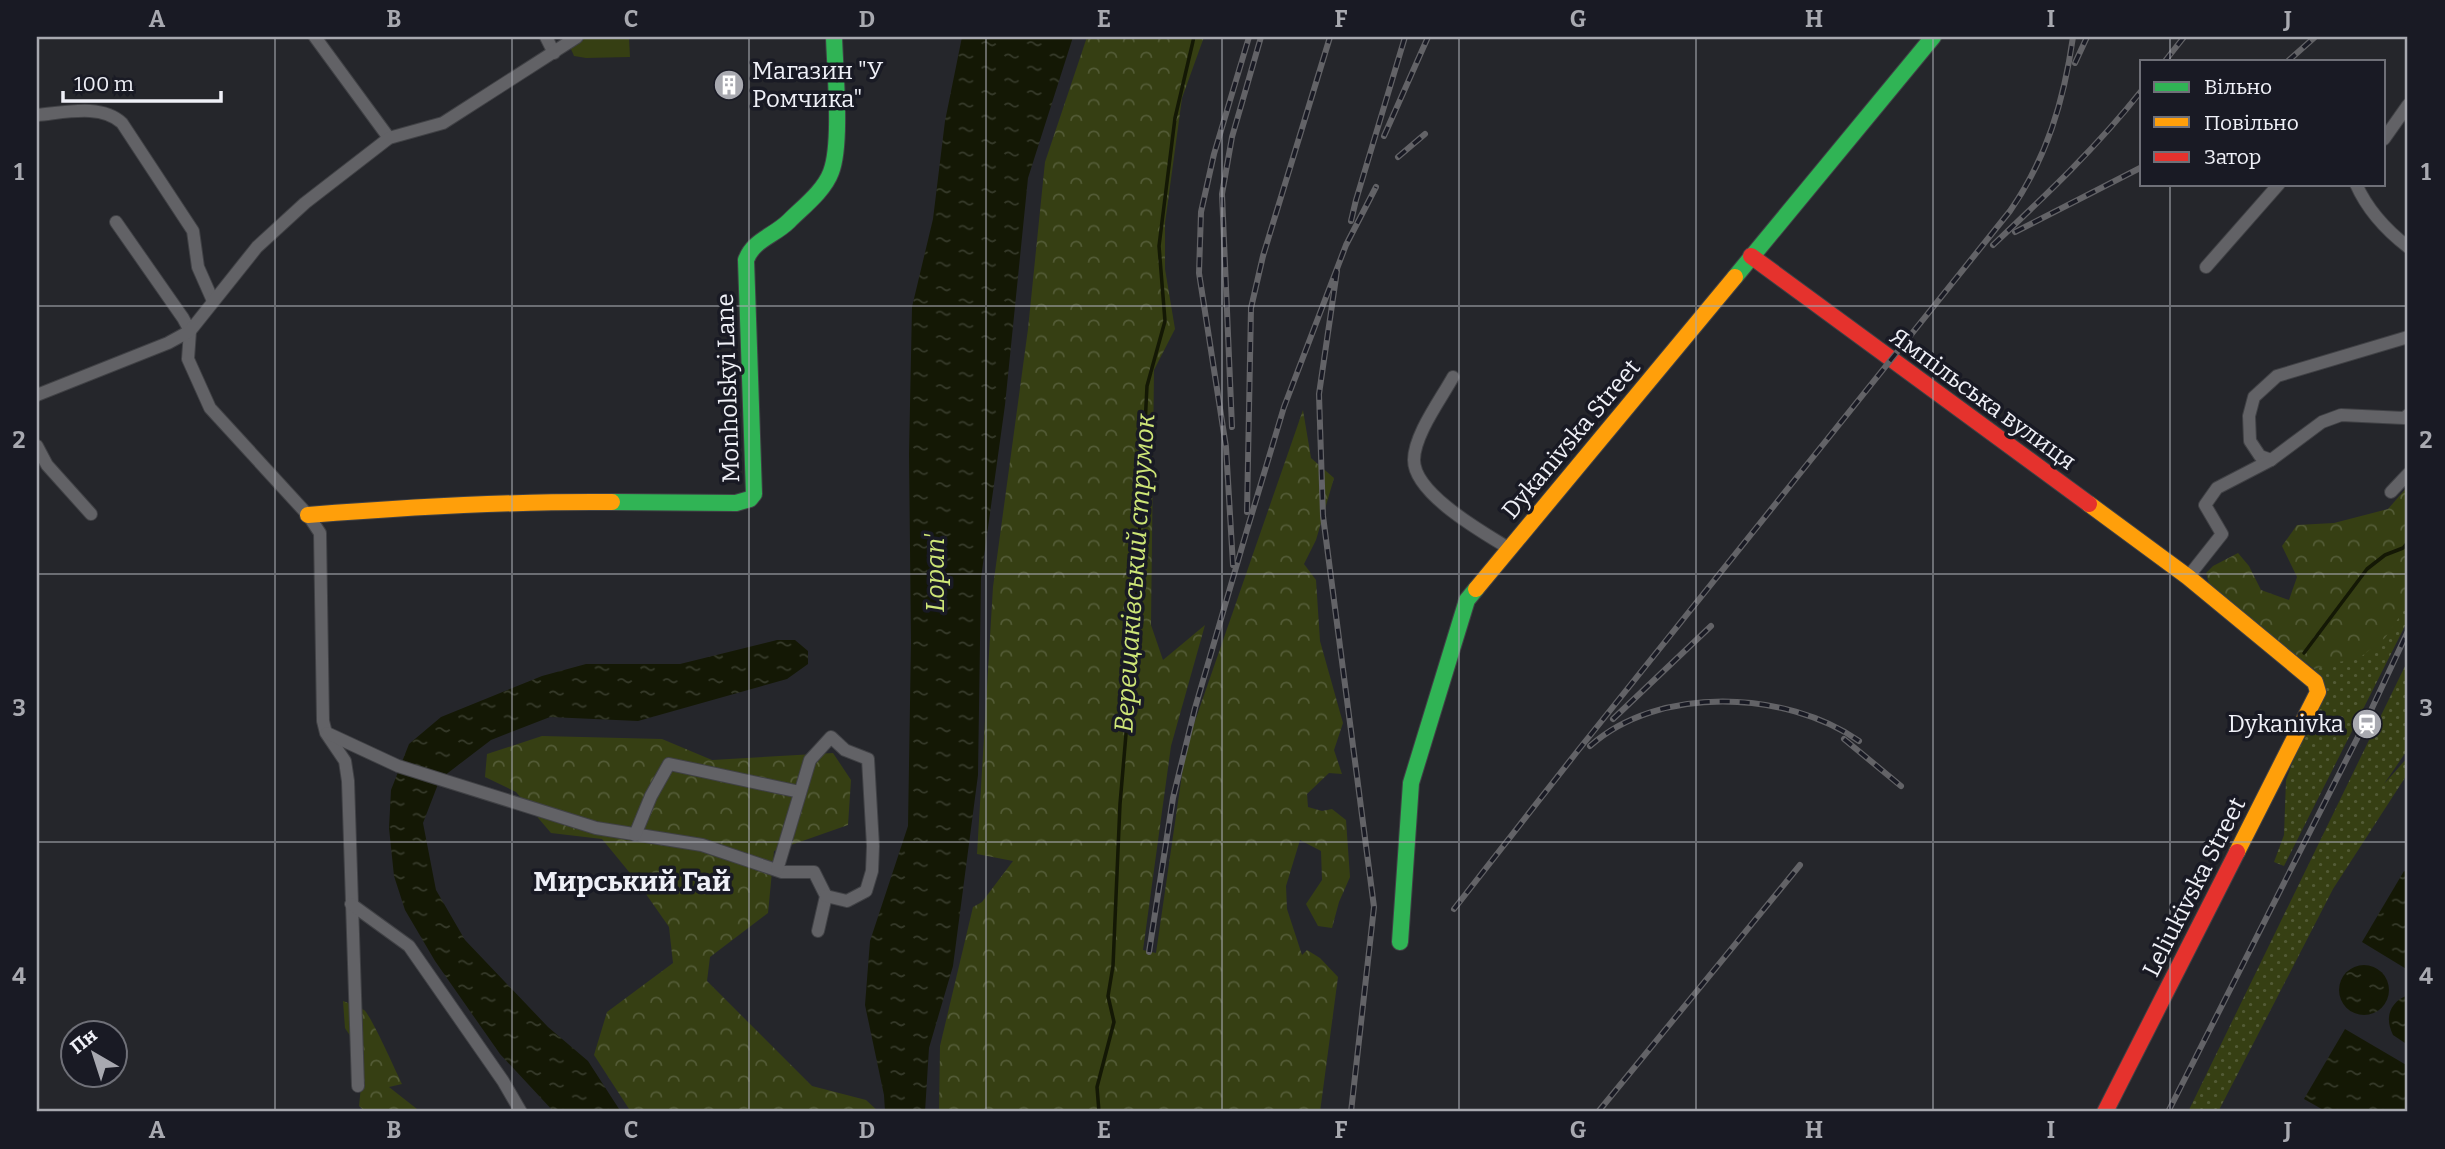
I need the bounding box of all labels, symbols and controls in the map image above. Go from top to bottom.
text: A [149,5,166,33]
text: B [387,5,401,33]
text: C [624,5,638,33]
text: D [859,5,875,33]
text: E [1097,5,1111,33]
text: F [1335,5,1348,33]
text: G [1570,5,1587,33]
text: H [1805,5,1823,33]
text: I [2047,5,2055,33]
text: J [2282,5,2292,33]
place label: Магазин "У Ромчика" [752,57,884,113]
scale bar [63,60,220,104]
legend [2140,60,2386,186]
building icon: Магазин "У Ромчика" [712,68,746,102]
text: 100 m [74,71,134,97]
text: Вільно [2204,74,2272,100]
text: Повільно [2204,110,2299,136]
text: Затор [2204,144,2261,170]
text: 1 [14,158,24,186]
text: 1 [2421,158,2431,186]
street label: Monholskyi Lane [711,293,745,483]
street label: Ямпільська вулиця [1885,322,2081,476]
street label: Dykanivska Street [1496,353,1646,524]
water label: Верещаківський струмок [1108,412,1162,733]
text: 2 [13,426,26,454]
text: 2 [2420,426,2433,454]
water label: Lopan' [920,533,951,612]
text: 3 [12,694,26,722]
text: 3 [2419,694,2433,722]
station icon: Dykanіvka [2350,707,2384,741]
place label: Dykanіvka [2228,710,2344,738]
street label: Leliukivska Street [2137,793,2251,981]
district label: Мирський Гай [533,865,731,898]
text: 4 [12,962,26,990]
text: 4 [2419,962,2433,990]
north arrow [60,1020,130,1090]
text: Пн [66,1023,102,1059]
text: A [149,1116,166,1144]
text: B [387,1116,401,1144]
text: C [624,1116,638,1144]
text: D [859,1116,875,1144]
text: E [1097,1116,1111,1144]
text: F [1335,1116,1348,1144]
text: G [1570,1116,1587,1144]
text: H [1805,1116,1823,1144]
text: I [2047,1116,2055,1144]
text: J [2282,1116,2292,1144]

